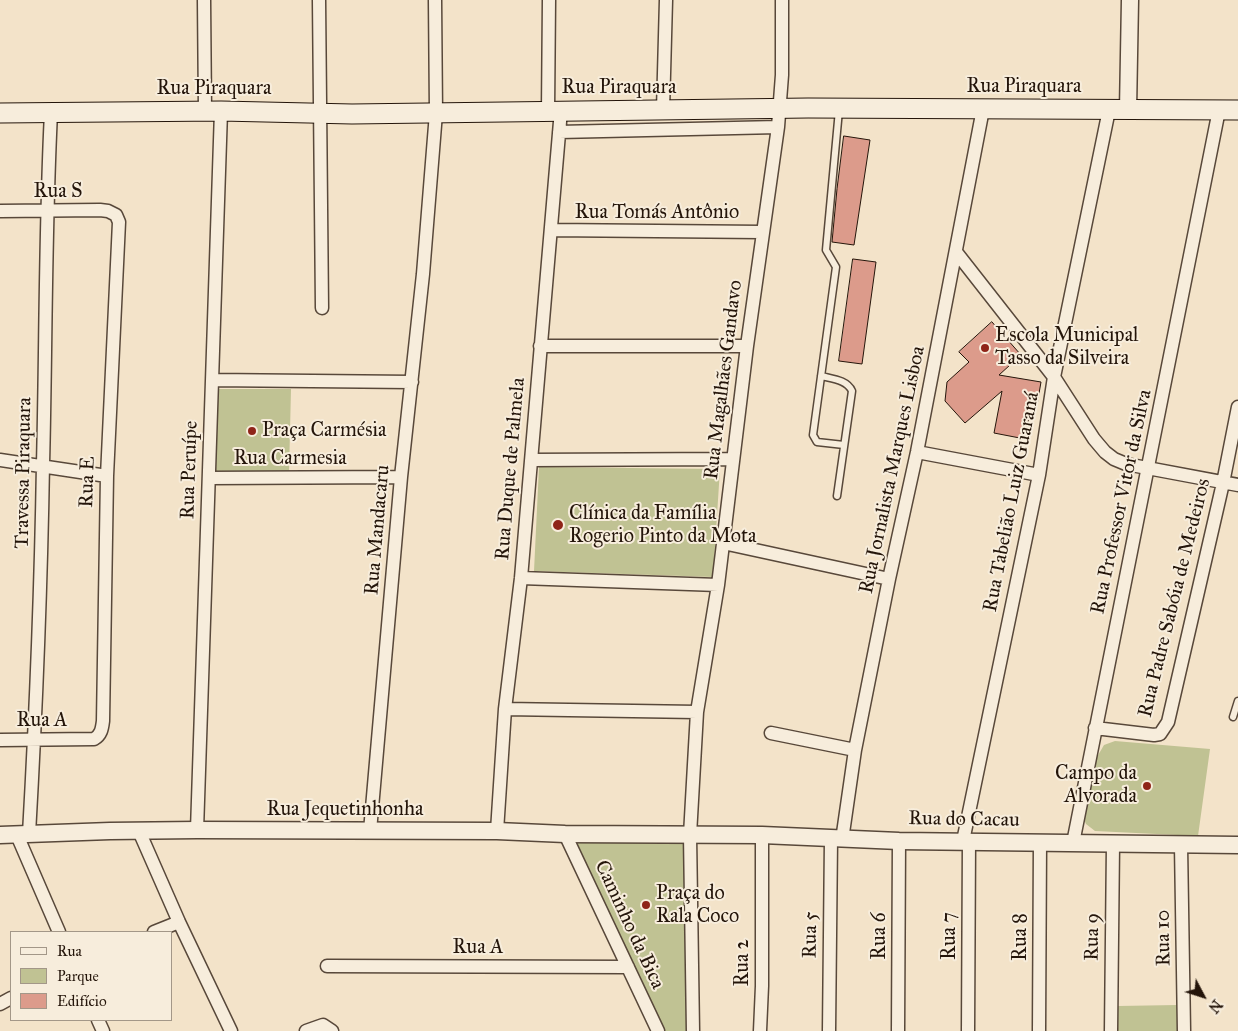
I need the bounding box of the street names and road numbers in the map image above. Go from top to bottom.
street label: Rua Piraquara [967,75,1081,99]
street label: Rua Piraquara [562,76,676,100]
street label: Rua Piraquara [157,77,271,101]
street label: Rua S [34,180,82,204]
street label: Rua Tomás Antônio [575,201,739,225]
street label: Rua Magalhães Gandavo [700,279,748,481]
street label: Rua Jornalista Marques Lisboa [855,344,931,596]
street label: Rua Duque de Palmela [491,377,531,561]
street label: Rua Professor Vitor da Silva [1086,388,1158,616]
street label: Rua Tabelião Luiz Guaraná [979,390,1045,614]
street label: Travessa Piraquara [11,397,37,549]
street label: Rua Peruípe [176,420,204,520]
street label: Rua Carmesia [233,447,347,471]
street label: Rua E [75,456,101,508]
street label: Rua Mandacaru [360,464,396,596]
street label: Rua Padre Sabóia de Medeiros [1134,476,1216,720]
street label: Rua A [17,709,67,733]
street label: Rua Jequetinhonha [267,798,423,822]
street label: Rua do Cacau [908,807,1020,833]
street label: Caminho da Bica [589,857,669,993]
street label: Rua 10 [1152,909,1176,967]
street label: Rua 5 [799,911,823,959]
street label: Rua 6 [868,912,892,960]
street label: Rua 7 [938,912,962,960]
street label: Rua 8 [1009,913,1033,961]
street label: Rua 9 [1081,913,1105,961]
street label: Rua A [453,936,503,960]
street label: Rua 2 [731,939,755,987]

